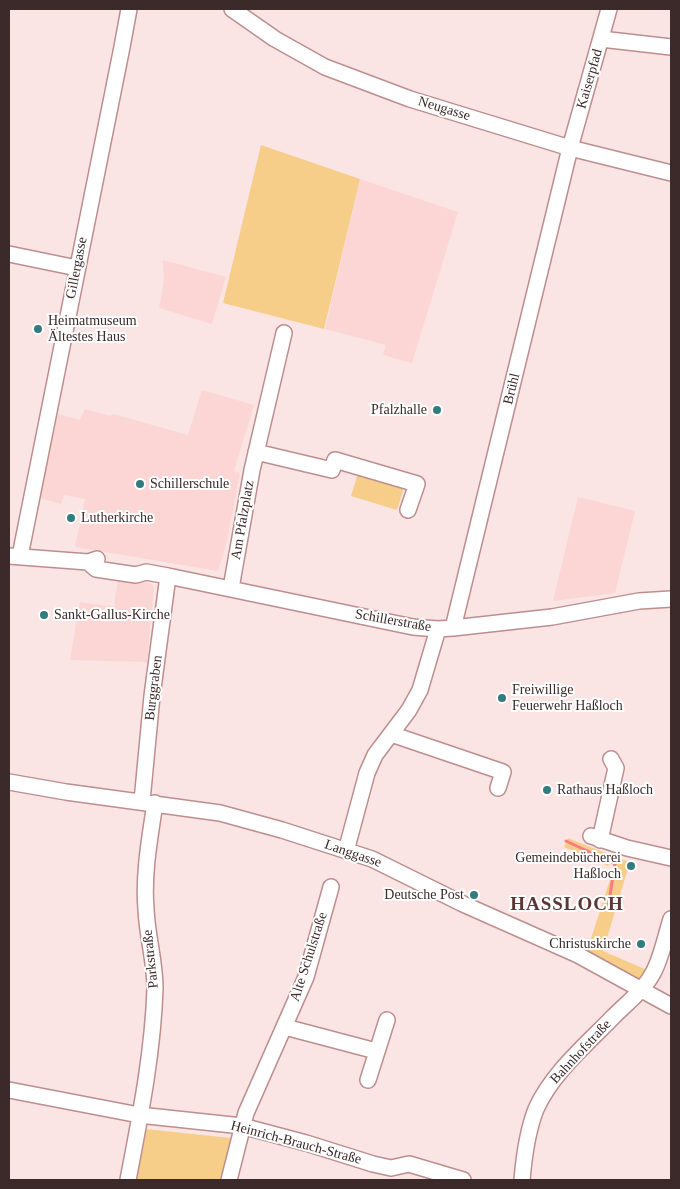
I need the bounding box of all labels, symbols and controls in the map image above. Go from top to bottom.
street label: Kaiserpfad [573,47,607,111]
street label: Neugasse [416,93,472,125]
street label: Gillergasse [63,236,91,300]
place label: Heimatmuseum Ältestes Haus [48,313,137,346]
marker: Heimatmuseum Ältestes Haus [32,323,44,335]
street label: Brühl [500,371,524,407]
place label: Pfalzhalle [371,402,427,418]
marker: Pfalzhalle [431,404,443,416]
place label: Schillerschule [150,476,229,492]
marker: Schillerschule [134,478,146,490]
street label: Am Pfalzplatz [228,479,258,561]
place label: Lutherkirche [81,510,153,526]
marker: Lutherkirche [65,512,77,524]
street label: Schillerstraße [354,606,432,636]
place label: Sankt-Gallus-Kirche [54,607,170,623]
marker: Sankt-Gallus-Kirche [38,609,50,621]
street label: Burggraben [142,654,166,722]
place label: Freiwillige Feuerwehr Haßloch [512,682,623,714]
marker: Freiwillige Feuerwehr Haßloch [496,692,508,704]
place label: Rathaus Haßloch [557,782,653,798]
marker: Rathaus Haßloch [541,784,553,796]
street label: Langgasse [322,836,384,872]
place label: Gemeindebücherei Haßloch [515,850,621,882]
marker: Gemeindebücherei Haßloch [625,860,637,872]
place label: Deutsche Post [384,887,464,903]
marker: Deutsche Post [468,889,480,901]
district label: HASSLOCH [509,894,625,916]
street label: Alte Schulstraße [287,910,331,1004]
street label: Parkstraße [140,929,162,989]
place label: Christuskirche [549,936,631,952]
marker: Christuskirche [635,938,647,950]
street label: Bahnhofstraße [547,1016,615,1088]
street label: Heinrich-Brauch-Straße [229,1117,363,1169]

